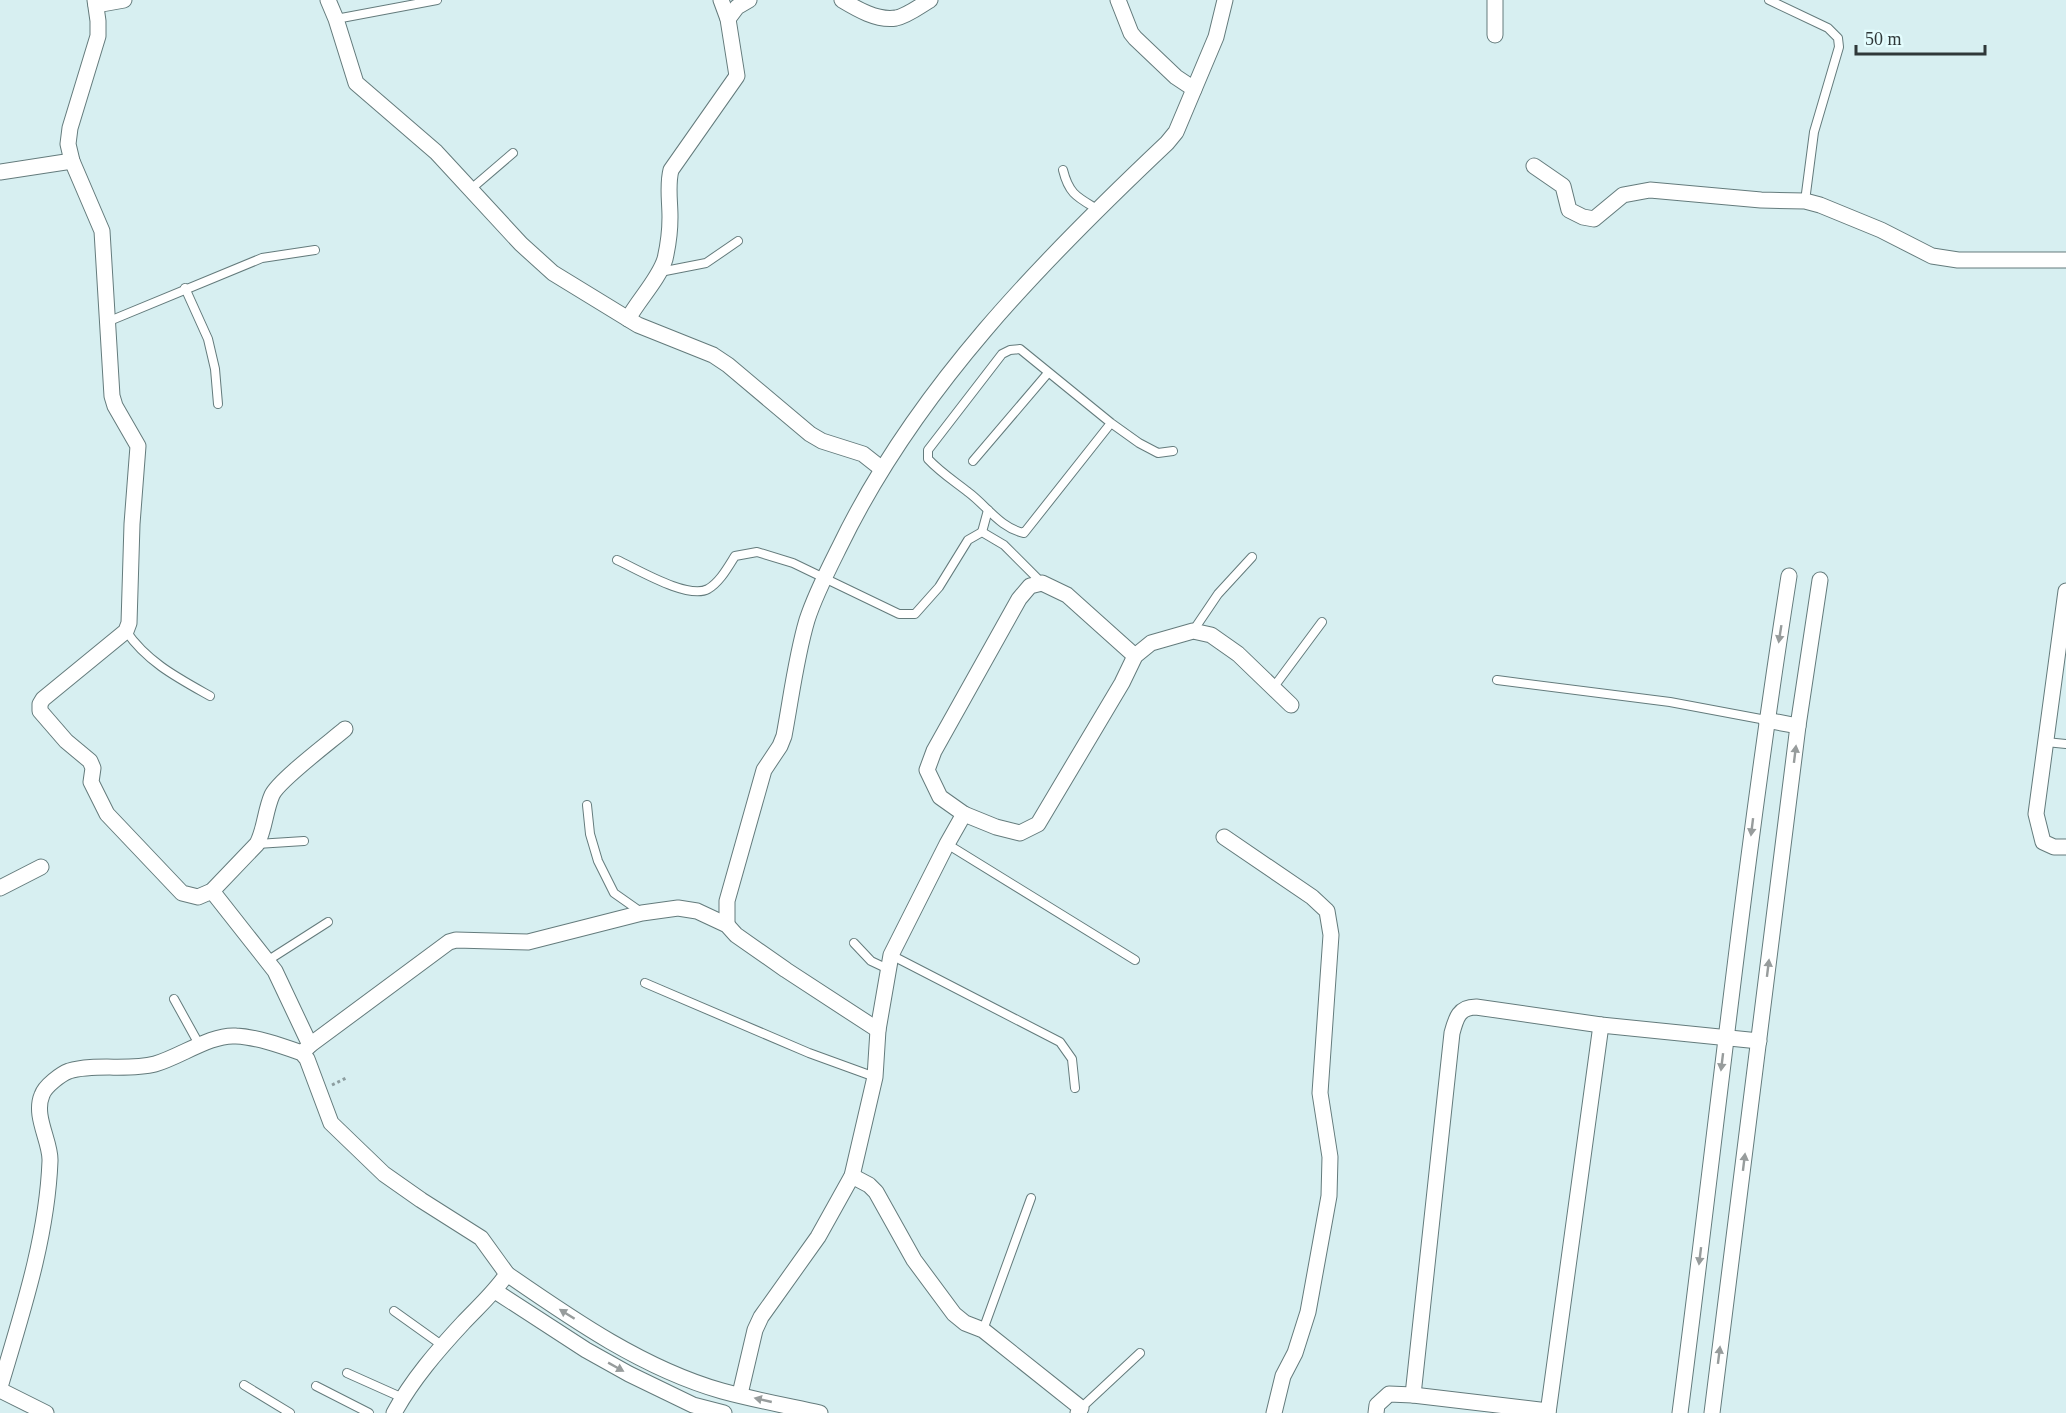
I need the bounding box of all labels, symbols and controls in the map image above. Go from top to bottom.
scale bar [1856,18,1985,56]
text: 50 m [1865,29,1902,49]
one-way arrow [1775,625,1784,644]
one-way arrow [1790,744,1799,763]
one-way arrow [1748,818,1757,837]
one-way arrow [1764,958,1773,977]
one-way arrow [1717,1053,1727,1072]
one-way arrow [1739,1152,1749,1171]
one-way arrow [1695,1246,1704,1265]
one-way arrow [558,1309,575,1320]
one-way arrow [1715,1345,1724,1364]
one-way arrow [608,1361,624,1372]
one-way arrow [754,1395,773,1404]

